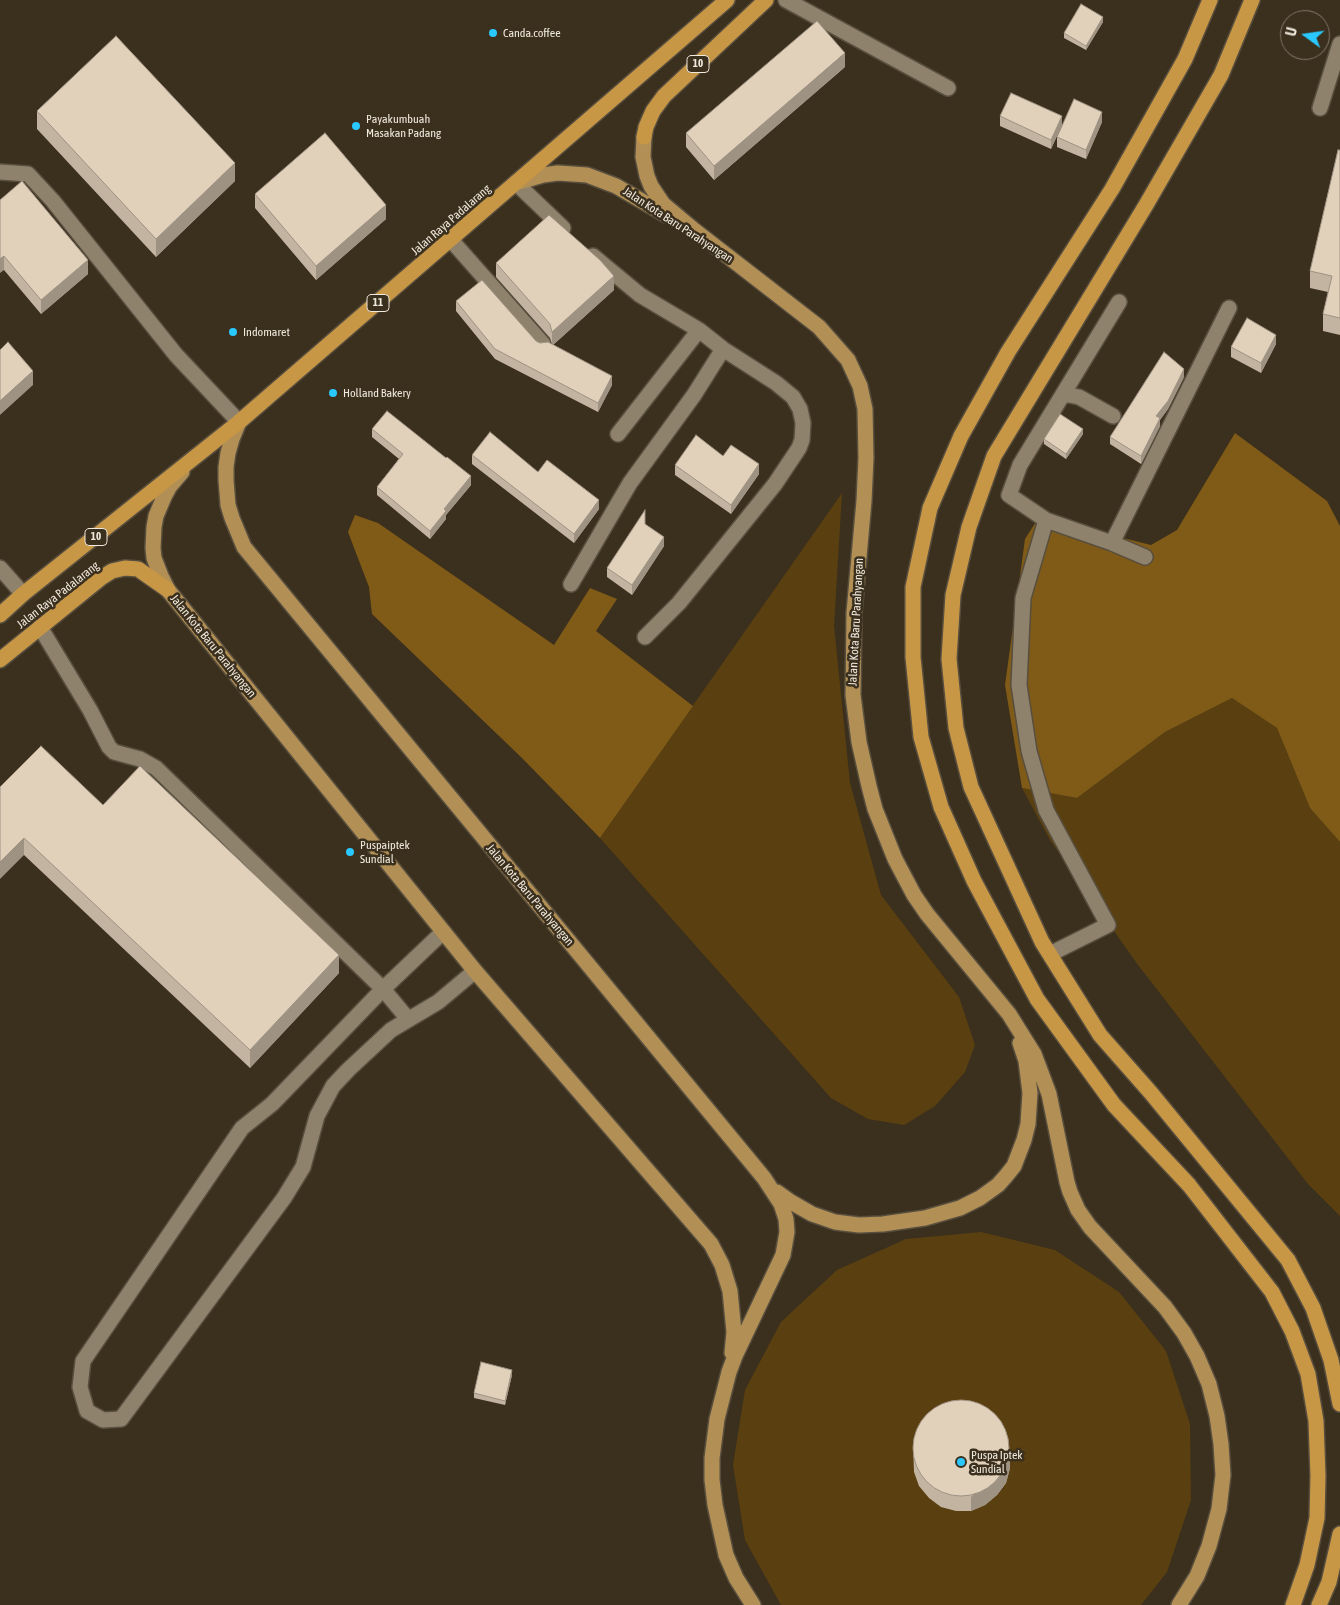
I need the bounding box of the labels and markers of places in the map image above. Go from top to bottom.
place label: Canda.coffee [503,26,561,40]
marker: Canda.coffee [487,27,499,39]
place label: Payakumbuah Masakan Padang [366,112,441,140]
marker: Payakumbuah Masakan Padang [350,120,362,132]
place label: Indomaret [243,325,290,339]
marker: Indomaret [227,326,239,338]
place label: Holland Bakery [343,386,411,400]
marker: Holland Bakery [327,387,339,399]
place label: Puspaiptek Sundial [360,838,410,866]
marker: Puspaiptek Sundial [344,846,356,858]
place label: Puspa Iptek Sundial [971,1448,1023,1476]
marker: Puspa Iptek Sundial [955,1456,967,1468]

